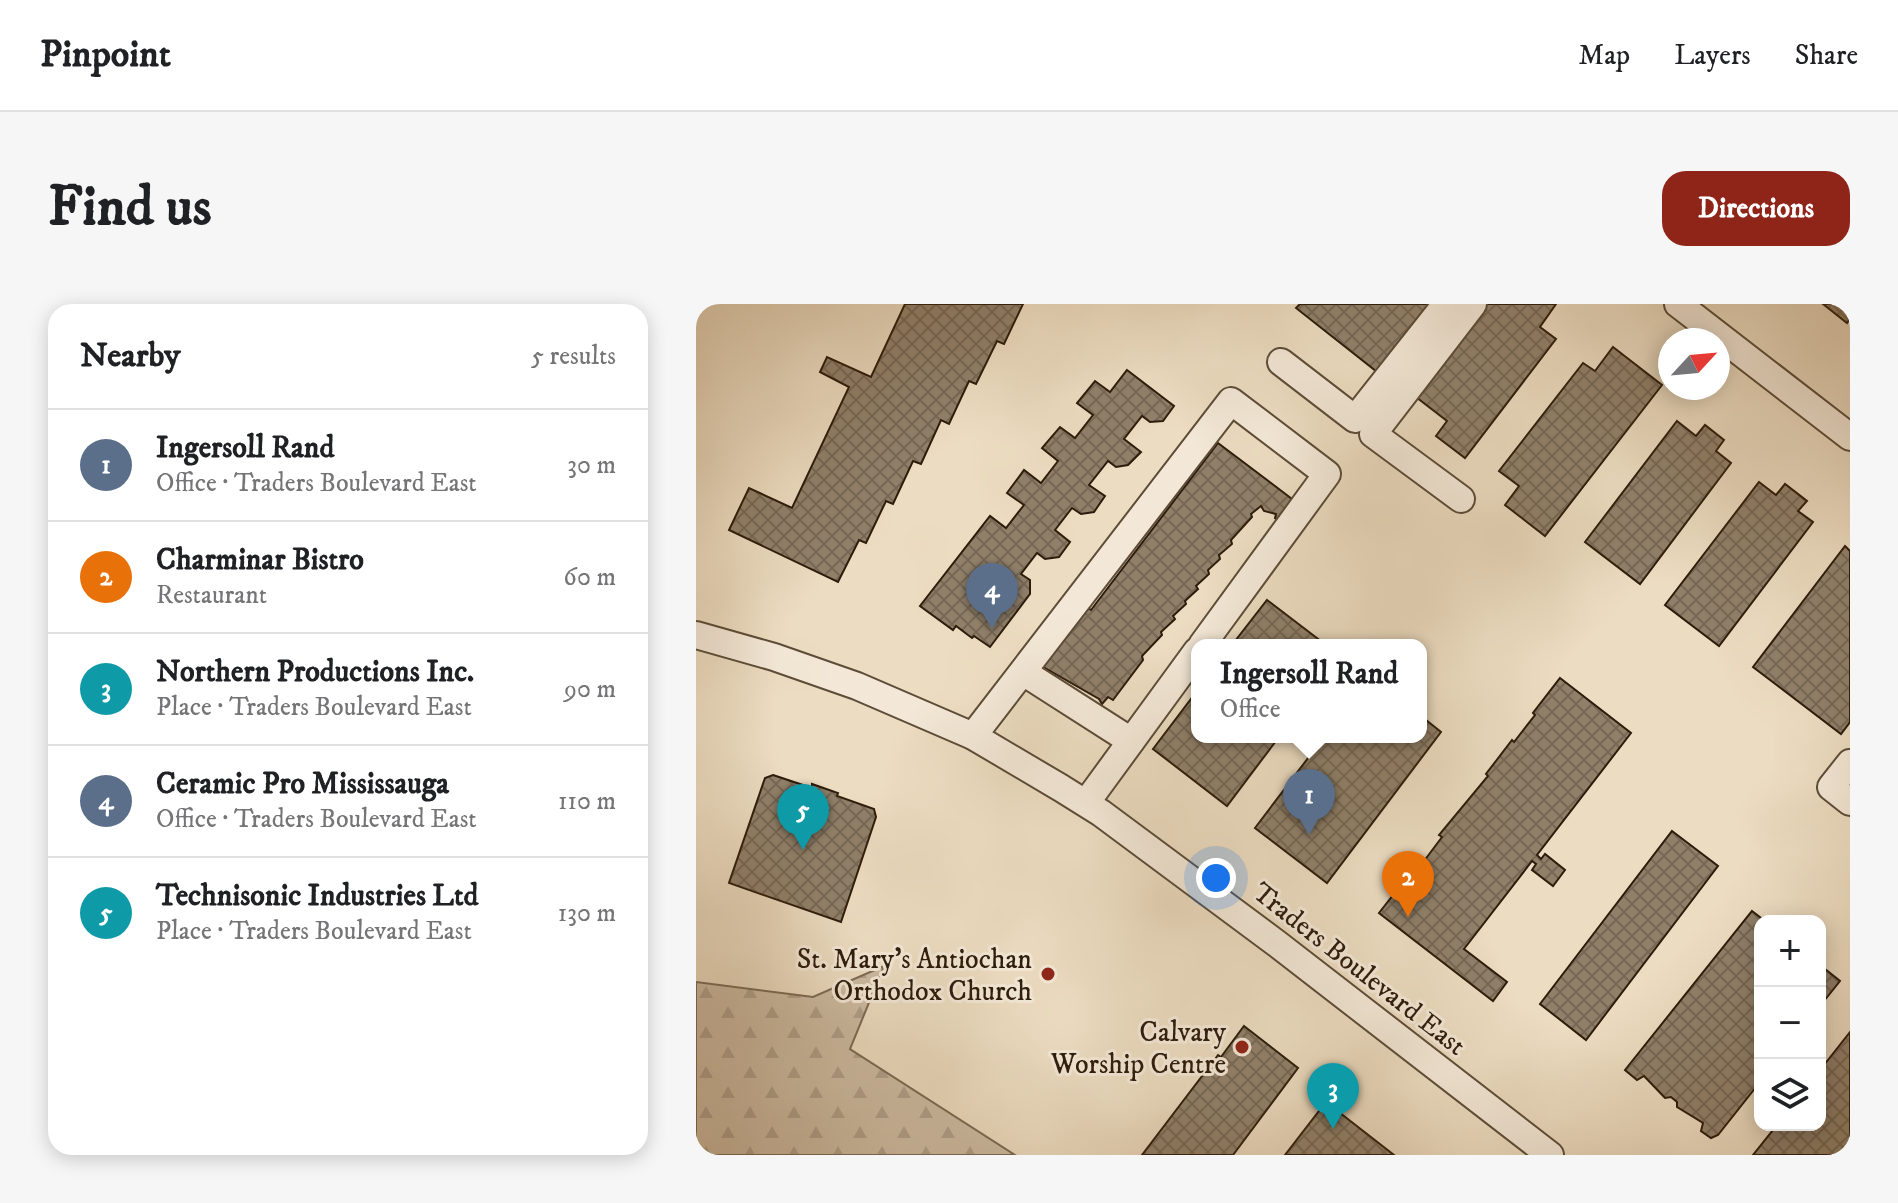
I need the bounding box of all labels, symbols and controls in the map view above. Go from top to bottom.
text: Pinpoint [40,31,171,79]
text: Map [1579,38,1630,73]
text: Layers [1674,38,1751,73]
text: Share [1795,38,1858,73]
button: Directions [1662,171,1850,246]
text: Find us [48,173,212,243]
north arrow [1658,328,1730,400]
text: Nearby [80,335,181,377]
text: 5 results [531,340,616,373]
text: Ingersoll Rand [156,430,334,467]
text: 1 [101,449,111,482]
text: 30 m [567,449,616,482]
text: Office · Traders Boulevard East [156,467,477,500]
text: Charminar Bistro [156,542,364,579]
text: 2 [100,561,112,594]
text: 60 m [563,561,616,594]
pin: 4 [966,563,1018,629]
text: Restaurant [156,579,267,612]
popup [1191,639,1427,743]
text: Northern Productions Inc. [156,654,474,691]
text: Ingersoll Rand [1220,656,1398,693]
text: 3 [101,673,111,706]
text: 90 m [564,673,616,706]
text: Place · Traders Boulevard East [156,691,472,724]
text: Office [1220,693,1280,726]
text: Ceramic Pro Mississauga [156,766,449,803]
pin: 1 [1283,769,1335,835]
pin: 5 [777,784,829,850]
text: 4 [99,785,113,818]
text: 110 m [558,785,616,818]
text: Office · Traders Boulevard East [156,803,477,836]
pin: 2 [1382,851,1434,917]
your location [1196,858,1236,898]
street label: Traders Boulevard East [1245,875,1473,1063]
text: Technisonic Industries Ltd [156,878,479,915]
text: 5 [100,897,112,930]
text: 130 m [558,897,616,930]
text: Place · Traders Boulevard East [156,915,472,948]
map controls [1754,915,1826,1131]
button: + [1754,915,1826,987]
place label: St. Mary’s Antiochan Orthodox Church [797,942,1032,1009]
marker: St. Mary’s Antiochan Orthodox Church [1039,965,1057,983]
button: − [1754,987,1826,1059]
place label: Calvary Worship Centre [1050,1015,1227,1082]
marker: Calvary Worship Centre [1233,1038,1251,1056]
button: layers [1754,1059,1826,1131]
pin: 3 [1307,1063,1359,1129]

